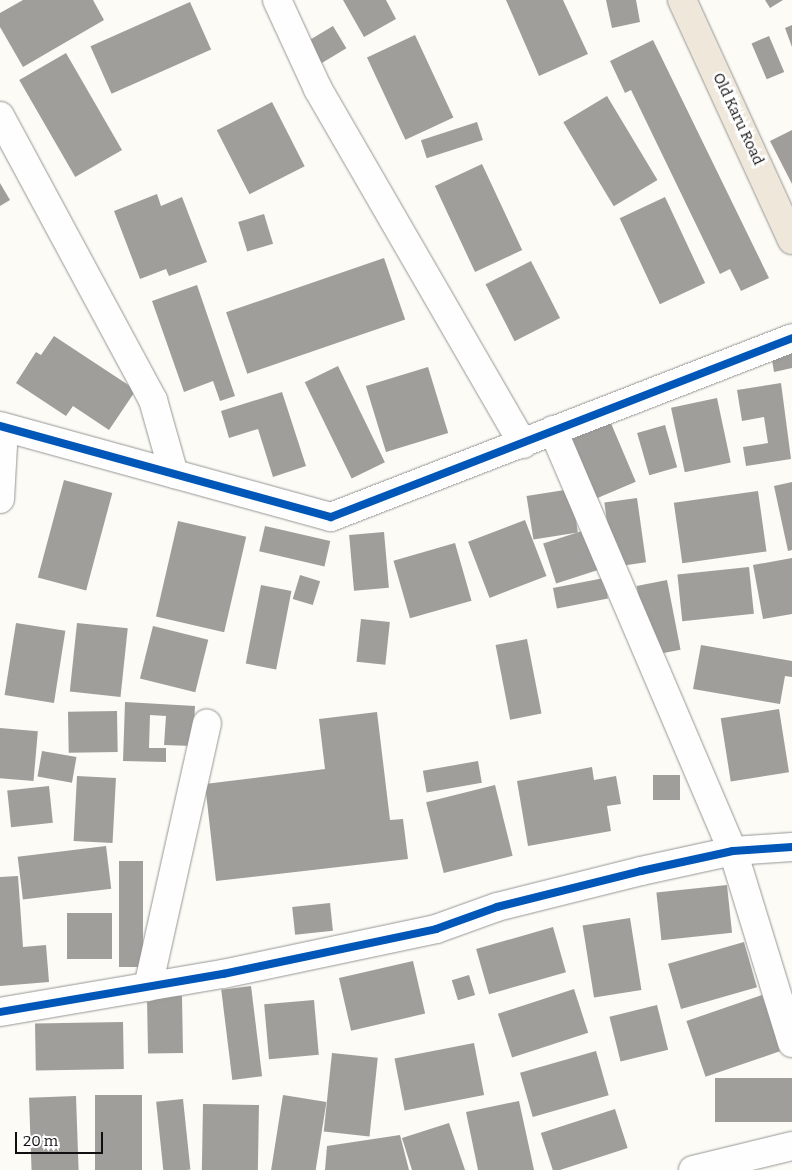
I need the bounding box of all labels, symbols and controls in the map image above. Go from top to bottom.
street label: Old Karu Road [709,70,767,168]
scale bar [18,1122,105,1154]
text: 20 m [23,1132,58,1150]

